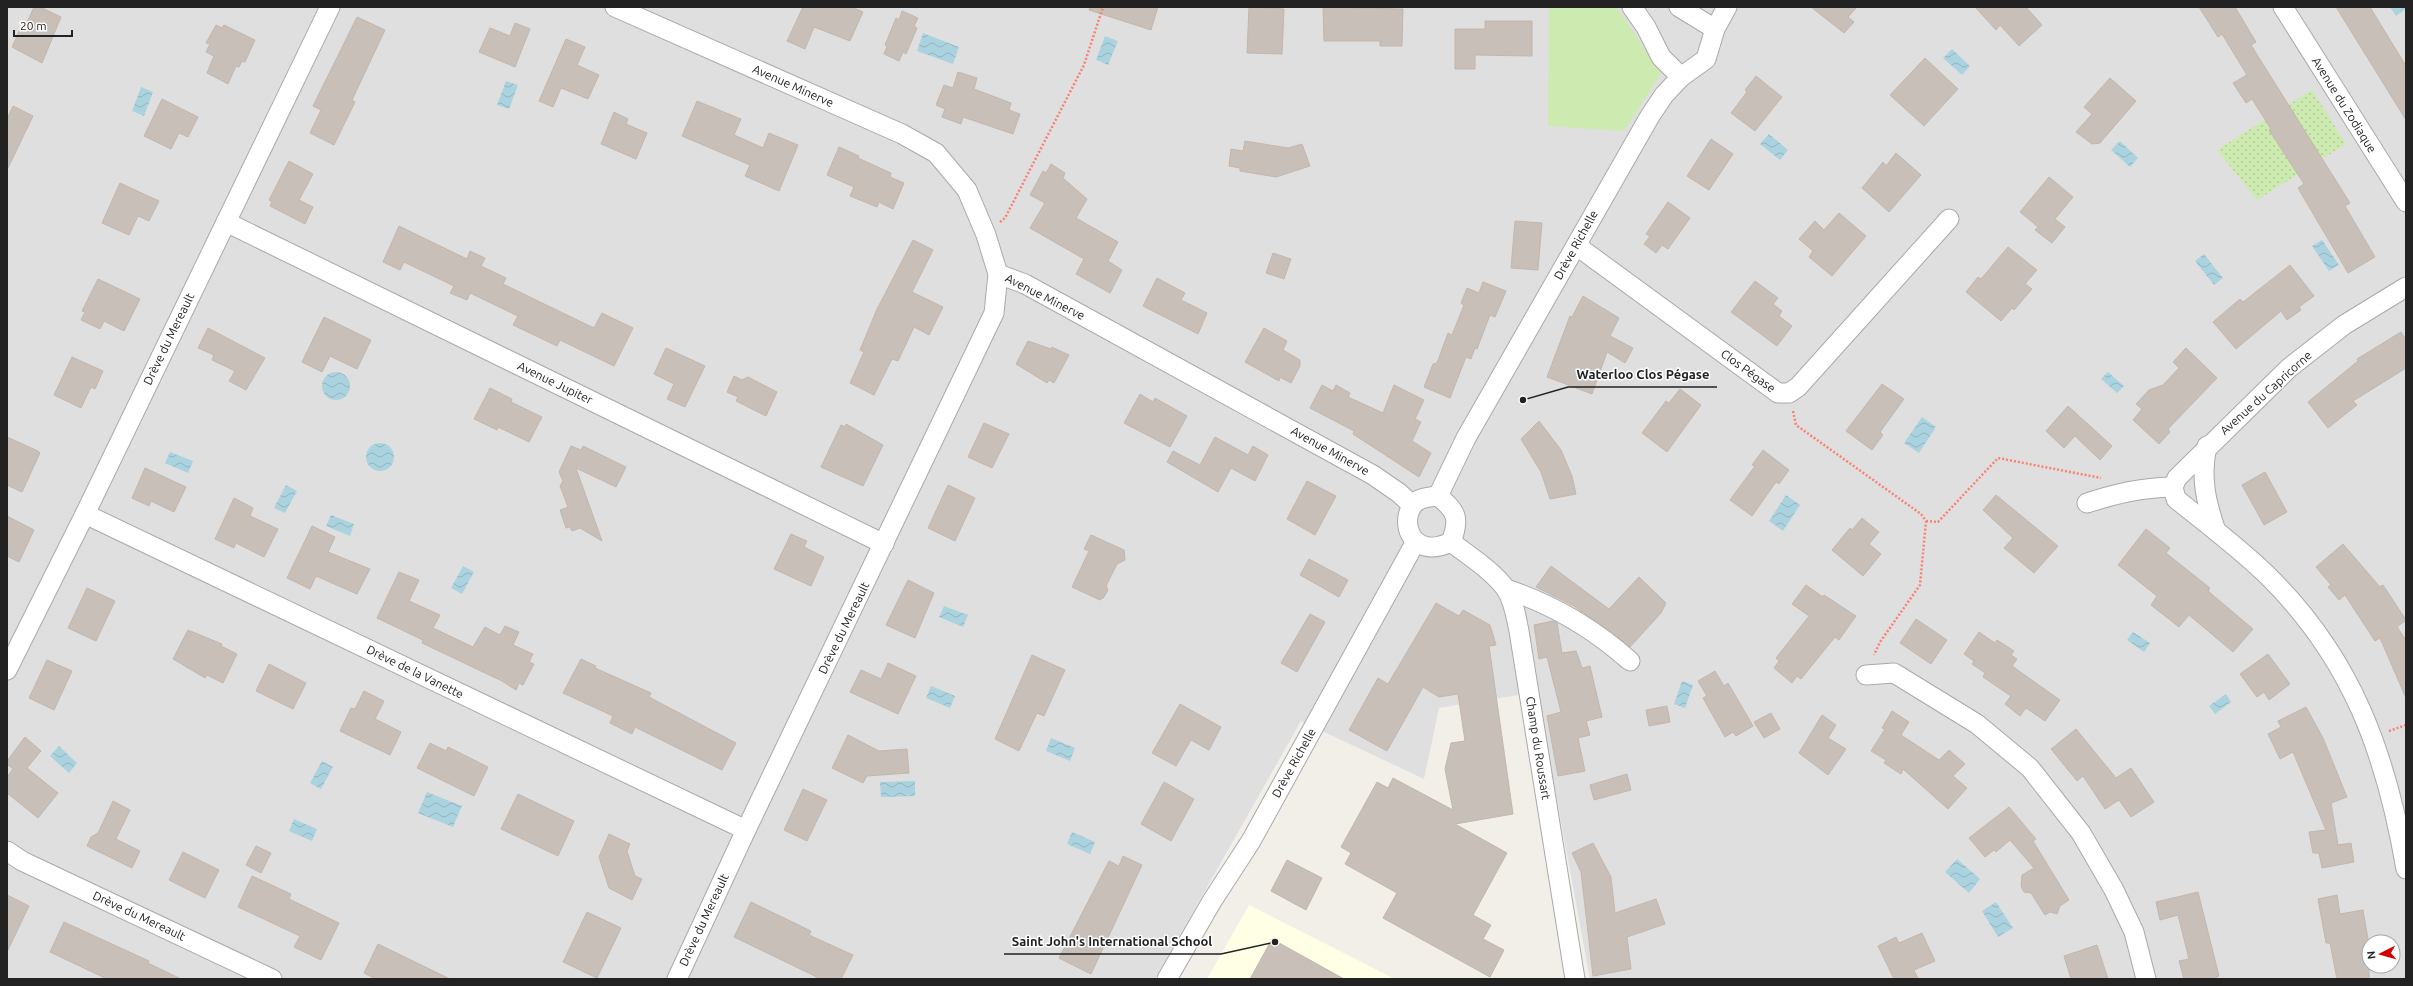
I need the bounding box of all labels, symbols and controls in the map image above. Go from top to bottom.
scale bar [14,12,72,38]
text: 20 m [20,19,47,32]
street label: Avenue du Zodiaque [2310,55,2379,155]
street label: Avenue Minerve [751,62,836,109]
street label: Drève Richelle [1551,208,1600,282]
street label: Avenue Minerve [1003,271,1087,322]
street label: Drève du Mereault [141,290,197,387]
street label: Clos Pégase [1719,347,1778,395]
street label: Avenue du Capricorne [2217,348,2314,437]
street label: Avenue Jupiter [516,359,595,407]
callout: Waterloo Clos Pégase [1568,362,1717,387]
text: Waterloo Clos Pégase [1576,367,1710,381]
street label: Avenue Minerve [1289,424,1372,477]
street label: Drève du Mereault [816,579,872,676]
street label: Drève de la Vanette [365,642,466,701]
street label: Champ du Roussart [1524,695,1553,801]
street label: Drève Richelle [1269,726,1318,800]
street label: Drève du Mereault [676,871,731,968]
street label: Drève du Mereault [91,888,188,943]
callout: Saint John's International School [1004,929,1221,954]
text: Saint John's International School [1012,934,1212,948]
north arrow [2361,934,2401,974]
text: N [2365,950,2377,960]

